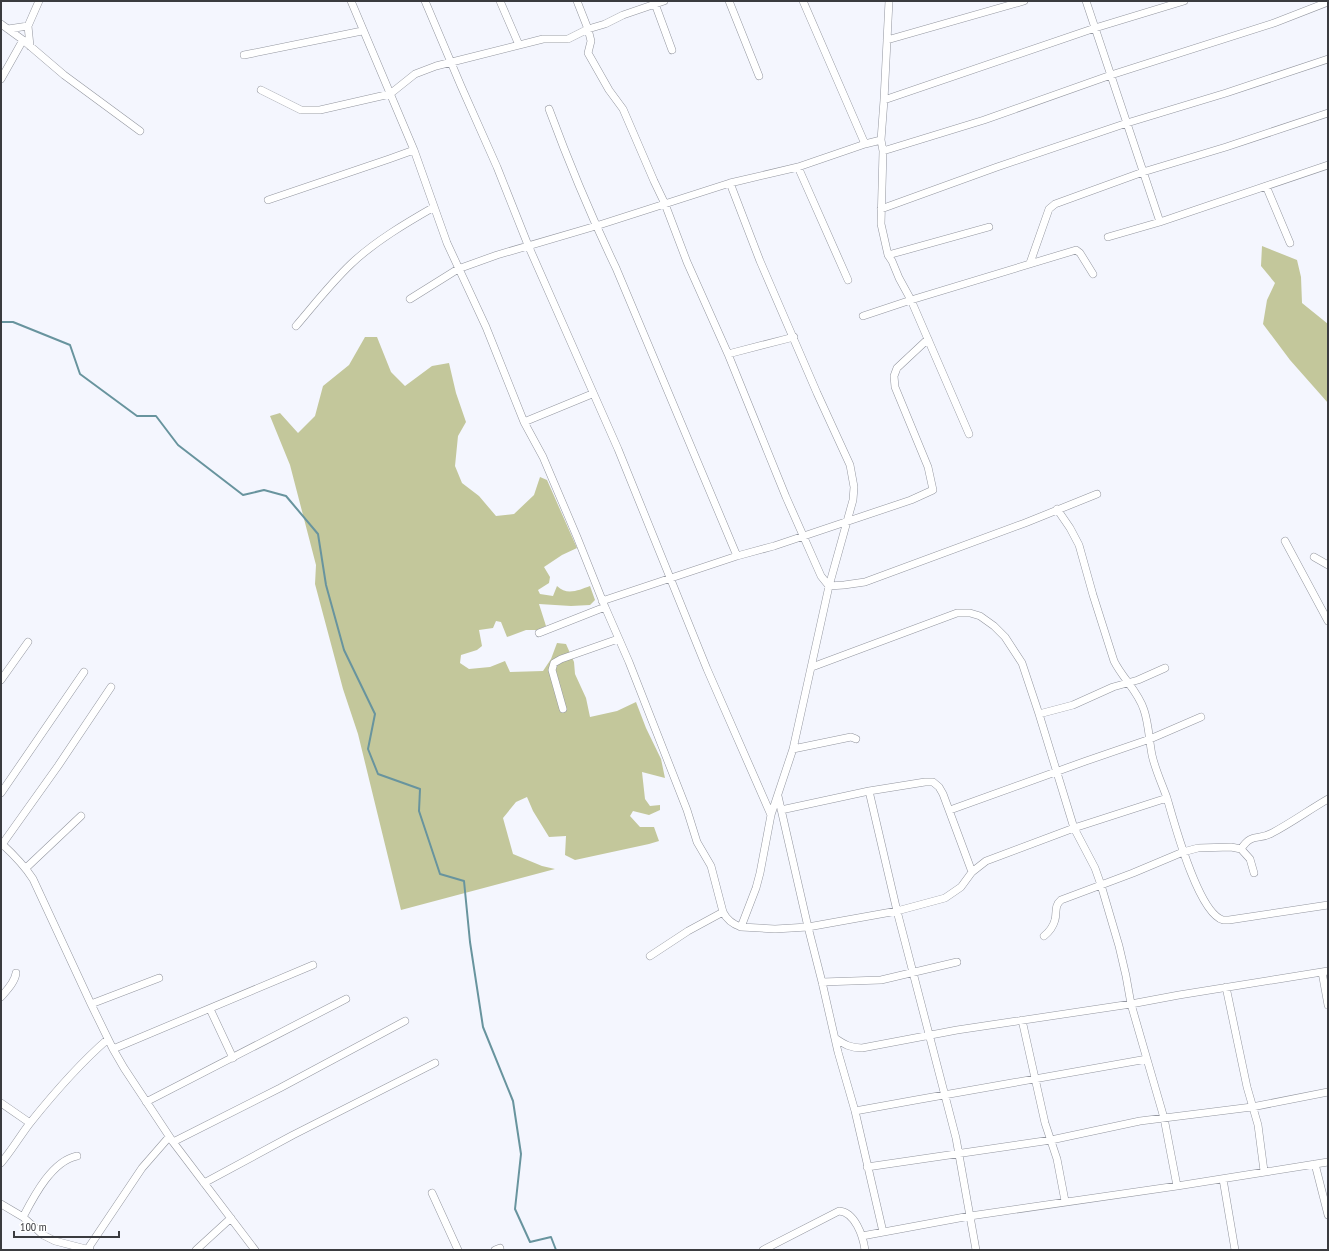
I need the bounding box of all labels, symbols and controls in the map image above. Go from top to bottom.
scale bar [14,1213,119,1239]
text: 100 m [20,1219,47,1234]

